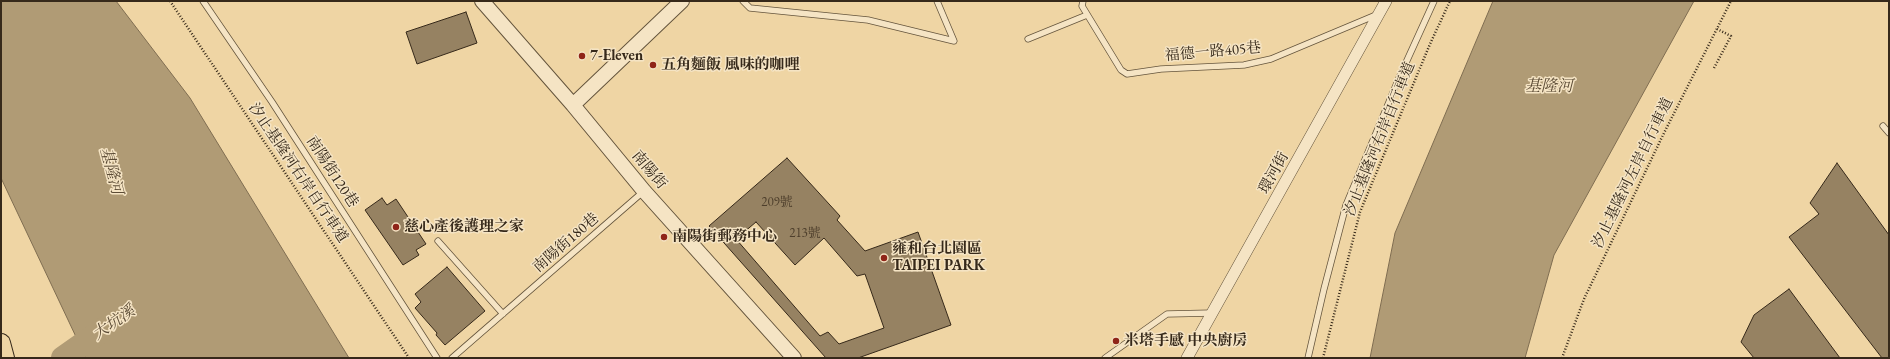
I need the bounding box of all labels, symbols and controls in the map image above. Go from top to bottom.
street label: 福德一路405巷 [1164,39,1262,65]
place label: 7-Eleven [590,47,643,65]
marker: 7-Eleven [577,51,587,61]
place label: 五角麵飯 風味的咖哩 [661,56,800,74]
street label: 汐止基隆河右岸自行車道 [1341,59,1419,219]
marker: 五角麵飯 風味的咖哩 [648,60,658,70]
water label: 基隆河 [1525,77,1573,97]
street label: 汐止基隆河左岸自行車道 [1589,95,1677,251]
street label: 汐止基隆河右岸自行車道 [244,100,352,246]
street label: 南陽街120巷 [302,133,362,211]
water label: 基隆河 [96,145,126,197]
street label: 南陽街 [628,147,670,193]
street label: 環河街 [1255,149,1293,197]
house number: 209號 [761,194,793,210]
street label: 南陽街180巷 [529,209,603,277]
place label: 慈心產後護理之家 [404,218,524,236]
marker: 慈心產後護理之家 [391,222,401,232]
house number: 213號 [789,225,821,241]
place label: 南陽街郵務中心 [672,228,777,246]
marker: 南陽街郵務中心 [659,232,669,242]
place label: 雍和台北園區 TAIPEI PARK [892,240,985,275]
marker: 雍和台北園區 TAIPEI PARK [879,253,889,263]
water label: 大坑溪 [89,301,139,345]
place label: 米塔手感 中央廚房 [1124,332,1248,350]
marker: 米塔手感 中央廚房 [1111,336,1121,346]

